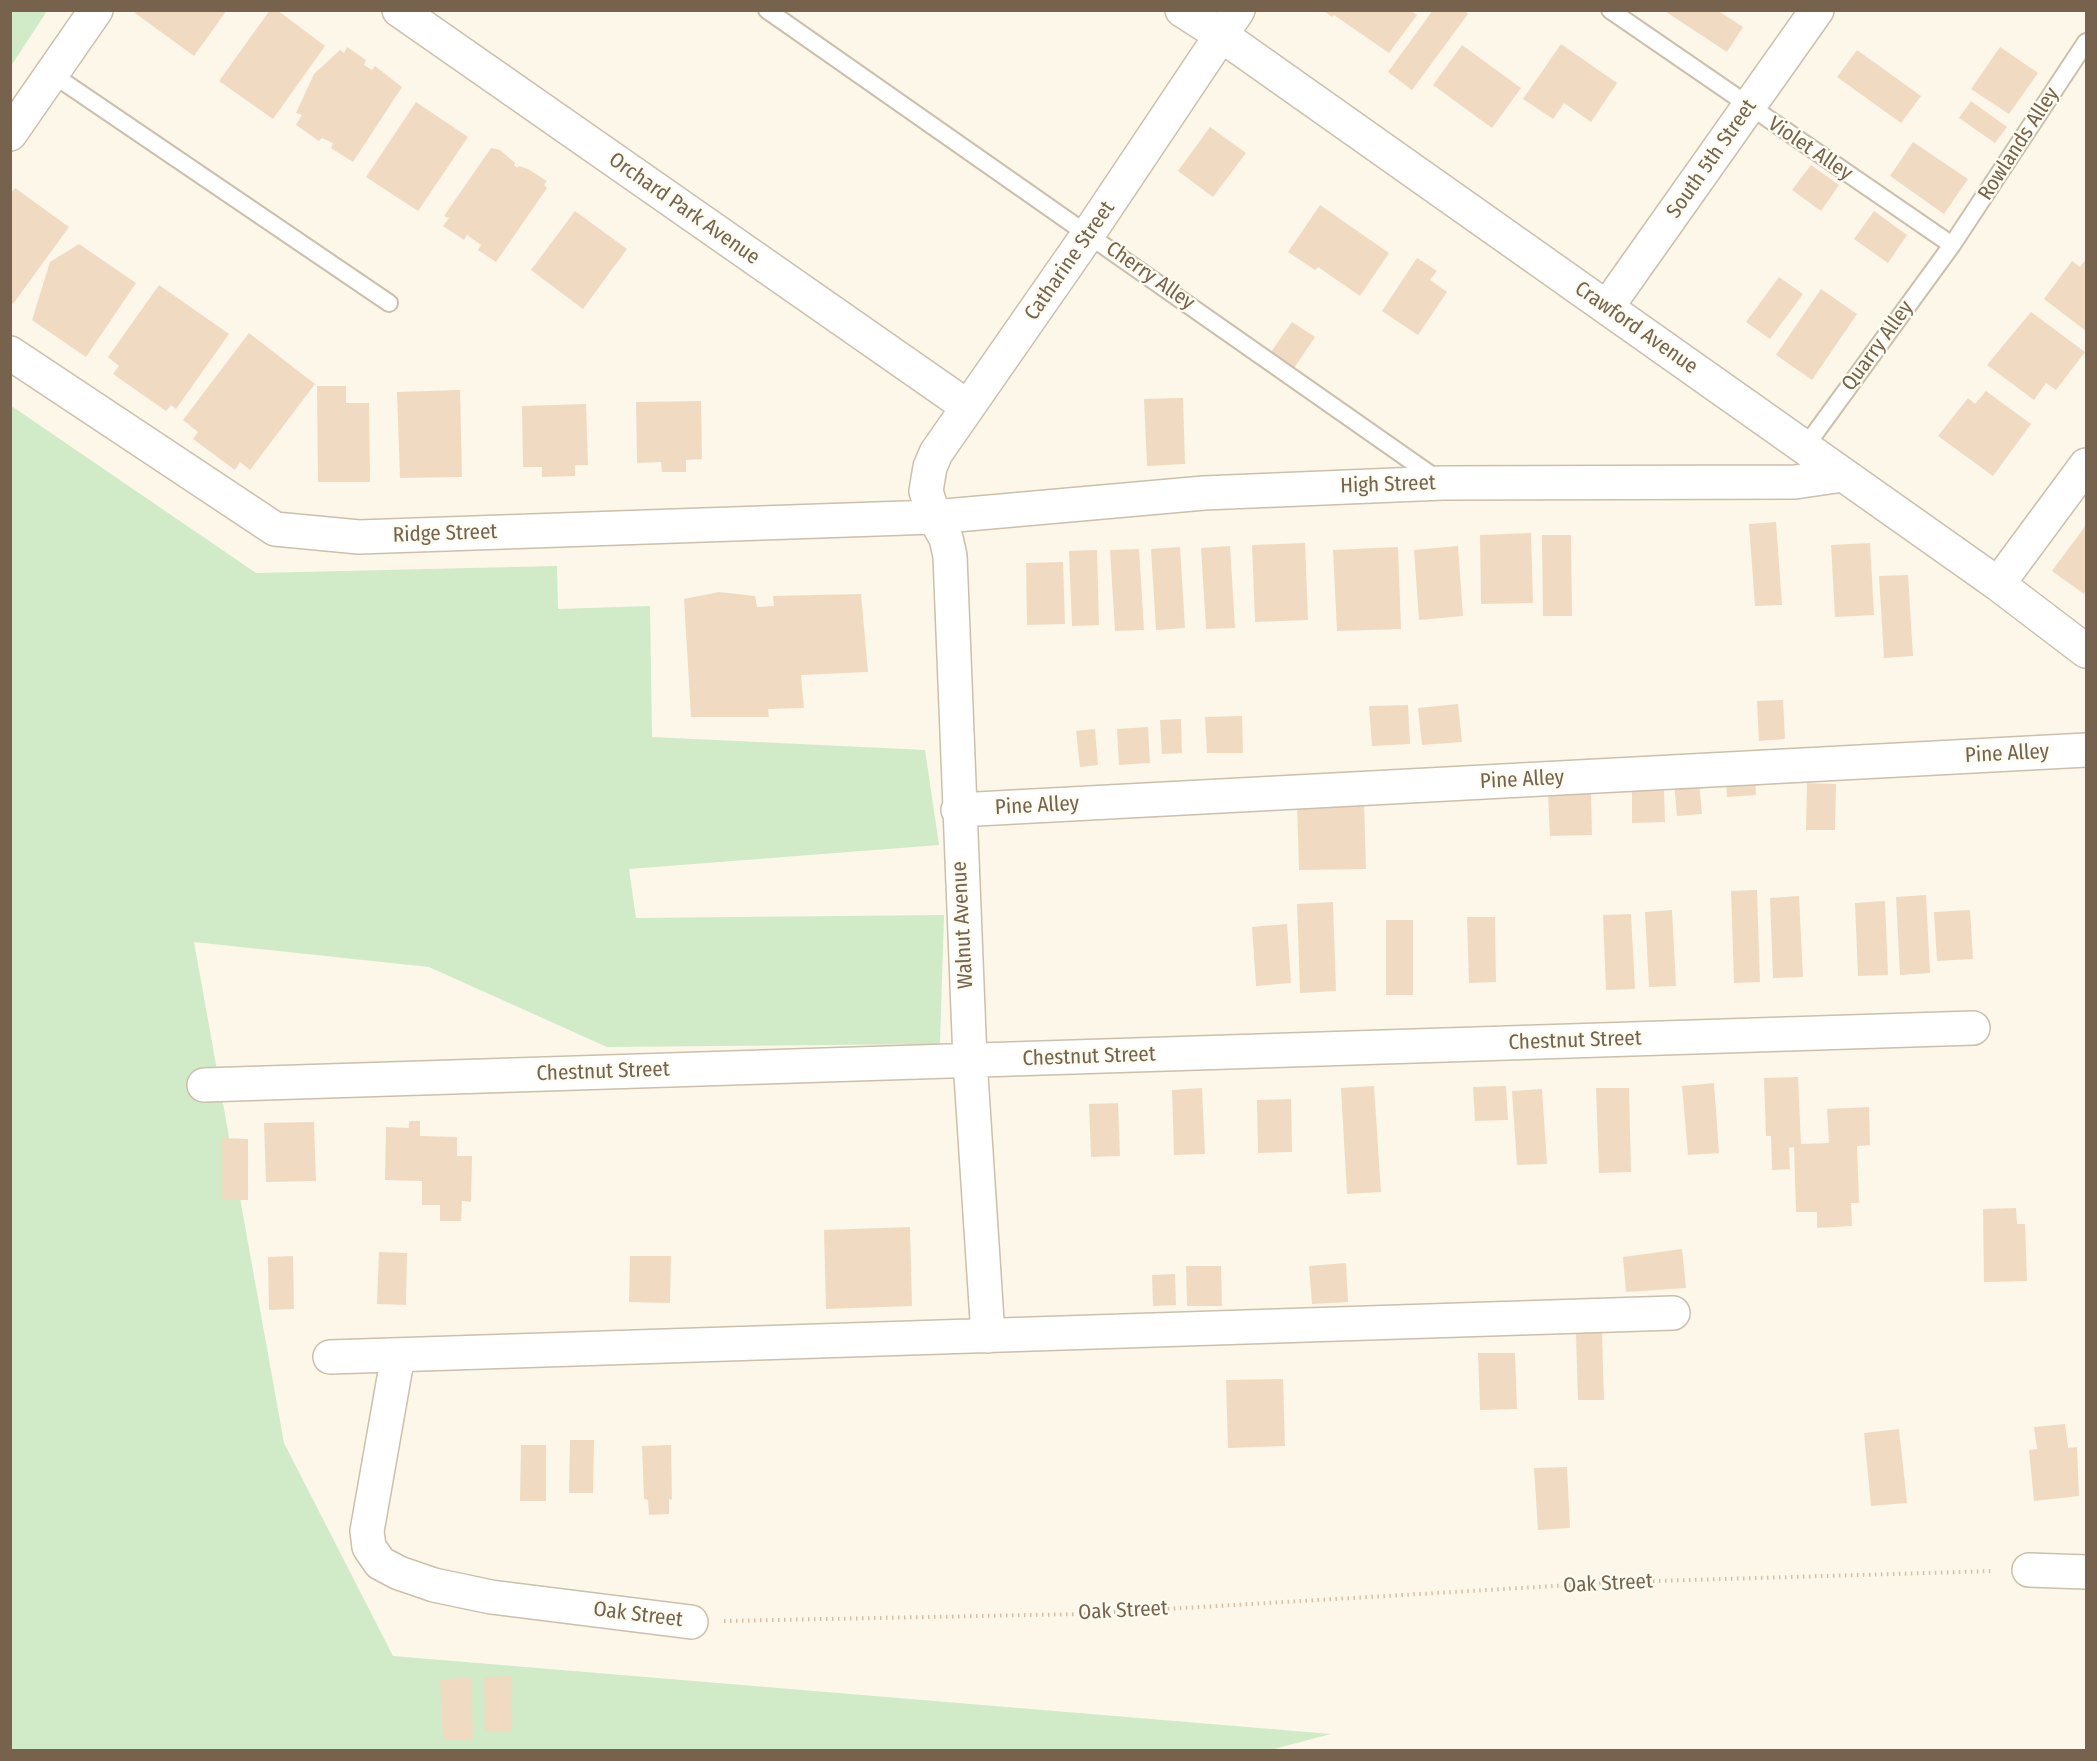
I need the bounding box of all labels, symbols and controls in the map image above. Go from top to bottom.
street label: Rowlands Alley [1973,83,2065,205]
street label: South 5th Street [1662,95,1762,223]
street label: Violet Alley [1763,112,1857,186]
street label: Orchard Park Avenue [604,147,764,271]
street label: Catharine Street [1020,197,1120,325]
street label: Cherry Alley [1101,236,1199,316]
street label: Crawford Avenue [1570,276,1702,380]
street label: Quarry Alley [1837,296,1919,396]
street label: High Street [1340,471,1436,499]
street label: Ridge Street [392,520,498,548]
street label: Pine Alley [1964,739,2050,769]
street label: Pine Alley [1479,765,1565,795]
street label: Pine Alley [994,791,1080,821]
street label: Walnut Avenue [947,861,979,989]
street label: Chestnut Street [1508,1026,1642,1056]
street label: Chestnut Street [1022,1042,1156,1072]
street label: Chestnut Street [536,1057,670,1087]
street label: Oak Street [1563,1569,1653,1599]
street label: Oak Street [1078,1596,1168,1626]
street label: Oak Street [592,1597,684,1633]

